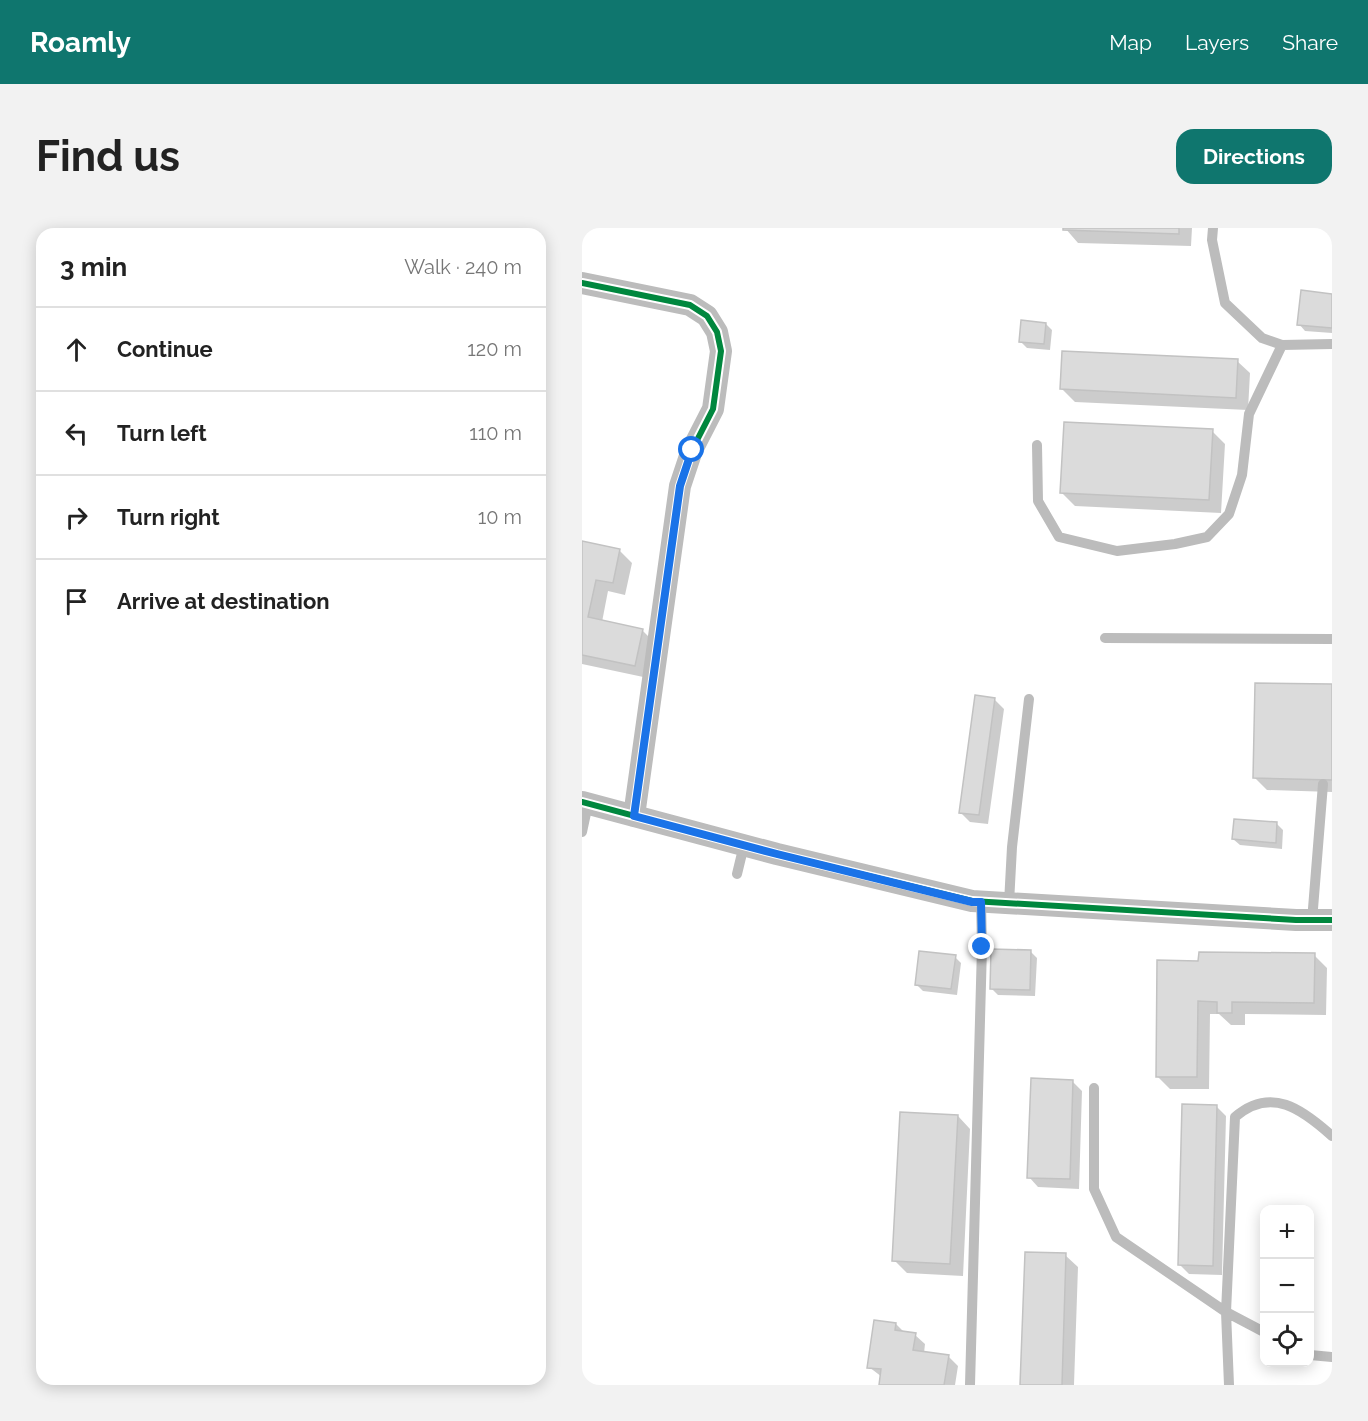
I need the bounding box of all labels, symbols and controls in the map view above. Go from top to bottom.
text: Roamly [30,26,131,59]
text: Map [1109,30,1152,55]
text: Layers [1185,30,1249,55]
text: Share [1282,30,1338,55]
button: Directions [1176,129,1332,184]
text: Find us [36,132,180,181]
text: 3 min [60,252,127,282]
text: Walk · 240 m [404,255,522,279]
icon: ahead [60,333,93,366]
text: Continue [117,336,213,362]
text: 120 m [467,337,522,361]
icon: left [60,417,93,450]
text: Turn left [117,420,207,446]
text: 110 m [469,421,522,445]
route start [678,436,704,462]
icon: right [60,501,93,534]
text: Turn right [117,504,220,530]
text: 10 m [478,505,522,529]
icon: arrive [60,585,93,618]
text: Arrive at destination [117,588,330,614]
route end [968,933,994,959]
map controls [1260,1205,1314,1367]
button: + [1260,1205,1314,1259]
button: − [1260,1259,1314,1313]
button: locate [1260,1313,1314,1367]

